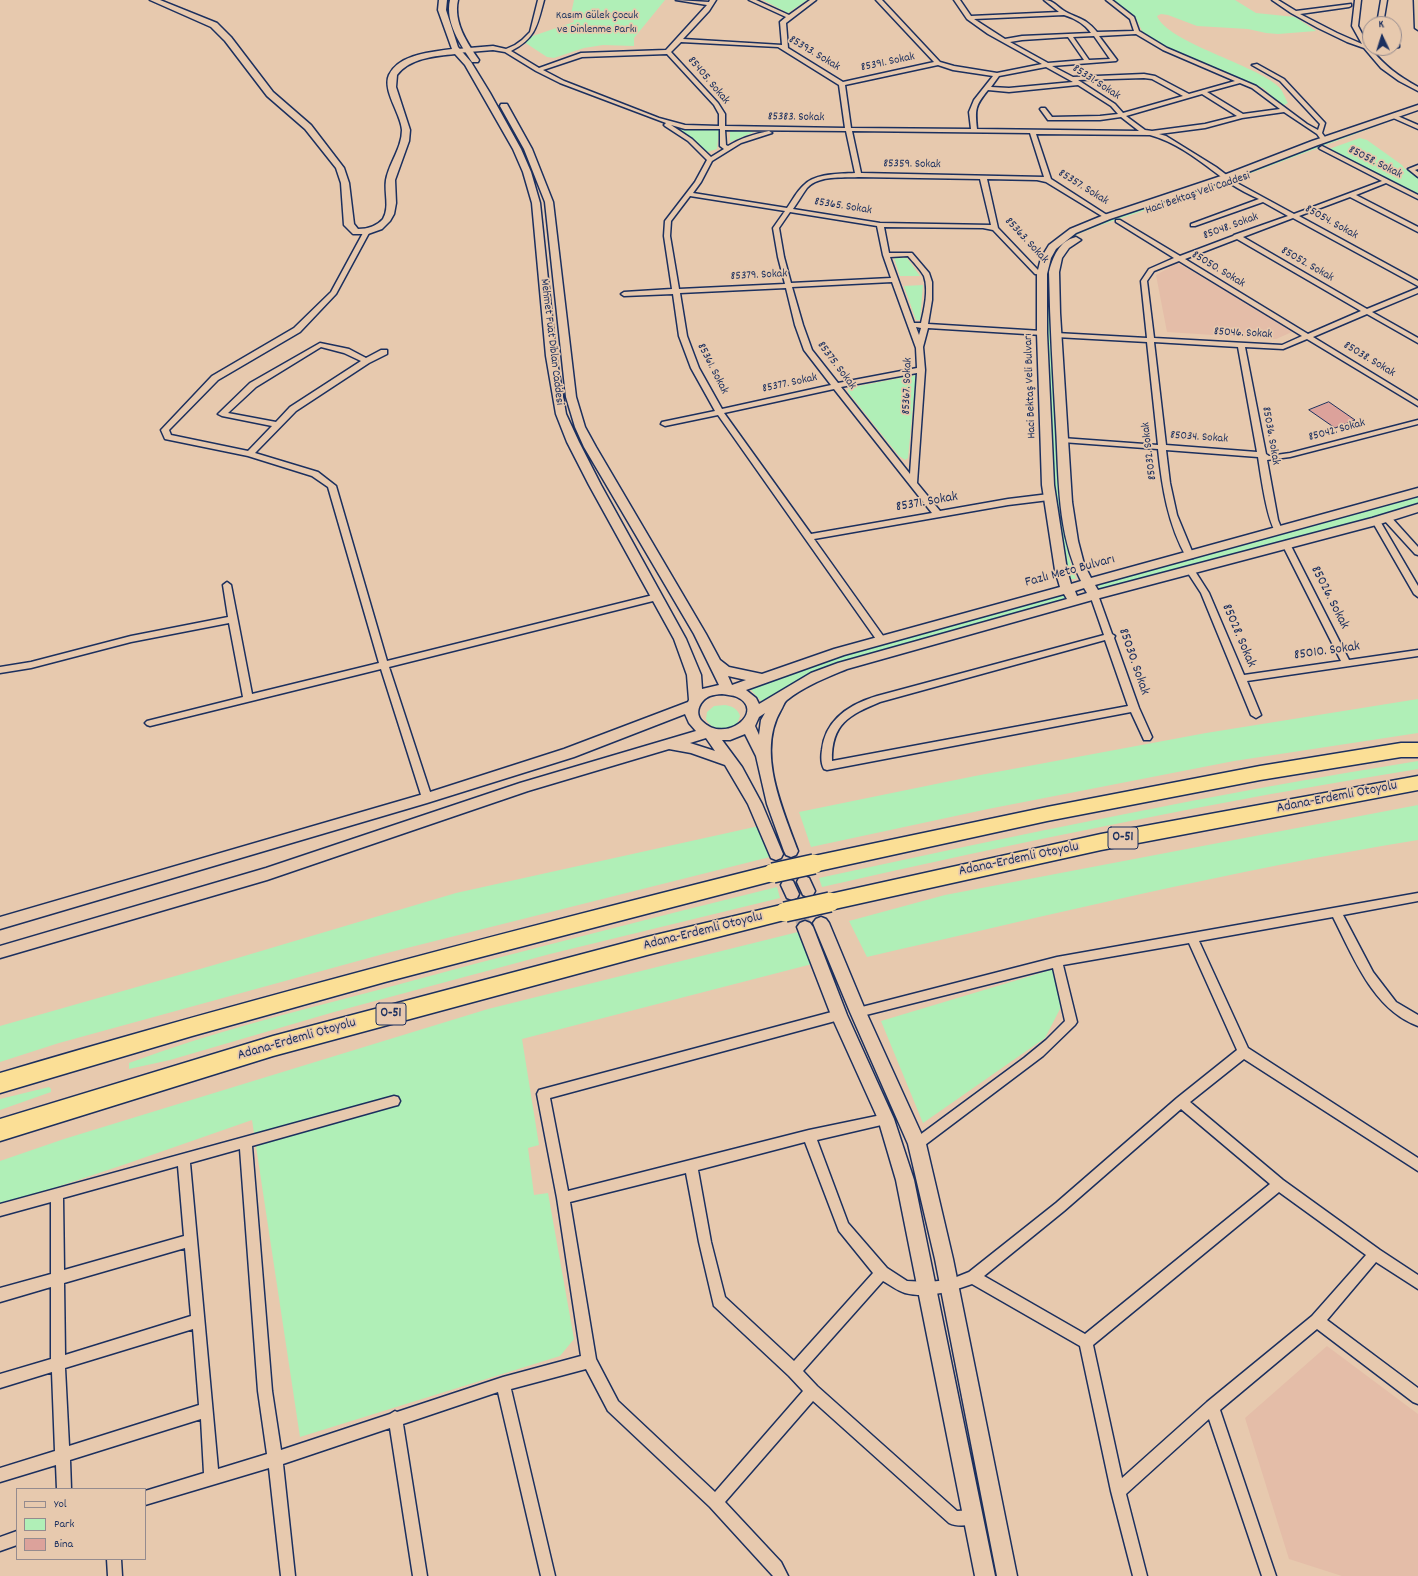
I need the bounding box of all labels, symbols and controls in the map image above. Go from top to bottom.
park label: Kasım Gülek Çocuk ve Dinlenme Parkı [556,9,638,37]
north arrow [1362,16,1402,56]
text: K [1378,17,1384,33]
street label: 85393. Sokak [786,33,842,75]
street label: 85391. Sokak [860,50,916,76]
street label: 85405. Sokak [684,54,732,108]
street label: 85331. Sokak [1069,62,1123,104]
street label: 85383. Sokak [768,110,824,126]
street label: 85058. Sokak [1346,143,1404,183]
street label: 85359. Sokak [883,157,941,173]
street label: 85357. Sokak [1055,167,1111,209]
street label: Haci Bektaş Veli Caddesi [1144,169,1252,219]
street label: 85365. Sokak [813,195,873,219]
street label: 85054. Sokak [1302,203,1360,243]
street label: 85048. Sokak [1202,210,1260,244]
street label: 85363. Sokak [1001,215,1051,267]
street label: 85052. Sokak [1278,244,1336,286]
street label: 85050. Sokak [1189,248,1247,292]
street label: 85379. Sokak [730,267,788,285]
street label: Mehmet Fuat Diblan Caddesi [536,278,566,406]
street label: 85046. Sokak [1213,325,1273,343]
street label: Haci Bektaş Veli Bulvarı [1022,333,1040,439]
street label: 85375. Sokak [813,339,859,393]
street label: 85038. Sokak [1340,339,1398,381]
street label: 85361. Sokak [693,341,731,397]
street label: 85367. Sokak [900,357,916,415]
street label: 85377. Sokak [761,371,819,397]
street label: 85036. Sokak [1258,406,1282,466]
street label: 85042. Sokak [1307,417,1367,445]
street label: 85032. Sokak [1139,421,1161,481]
street label: 85034. Sokak [1170,429,1228,447]
street label: 85371. Sokak [895,489,959,517]
street label: Fazlı Meto Bulvarı [1023,552,1117,592]
street label: 85026. Sokak [1306,564,1352,632]
street label: 85028. Sokak [1217,602,1259,670]
street label: 85030. Sokak [1114,626,1152,698]
street label: 85010. Sokak [1293,639,1361,665]
street label: Adana-Erdemli Otoyolu [1275,778,1399,818]
road number: O-51 [1108,827,1138,849]
street label: Adana-Erdemli Otoyolu [957,839,1081,881]
street label: Adana-Erdemli Otoyolu [642,909,764,955]
road number: O-51 [376,1003,406,1025]
street label: Adana-Erdemli Otoyolu [236,1015,358,1065]
legend [16,1488,146,1560]
text: Yol [54,1496,67,1513]
text: Park [54,1516,74,1533]
text: Bina [54,1536,73,1553]

